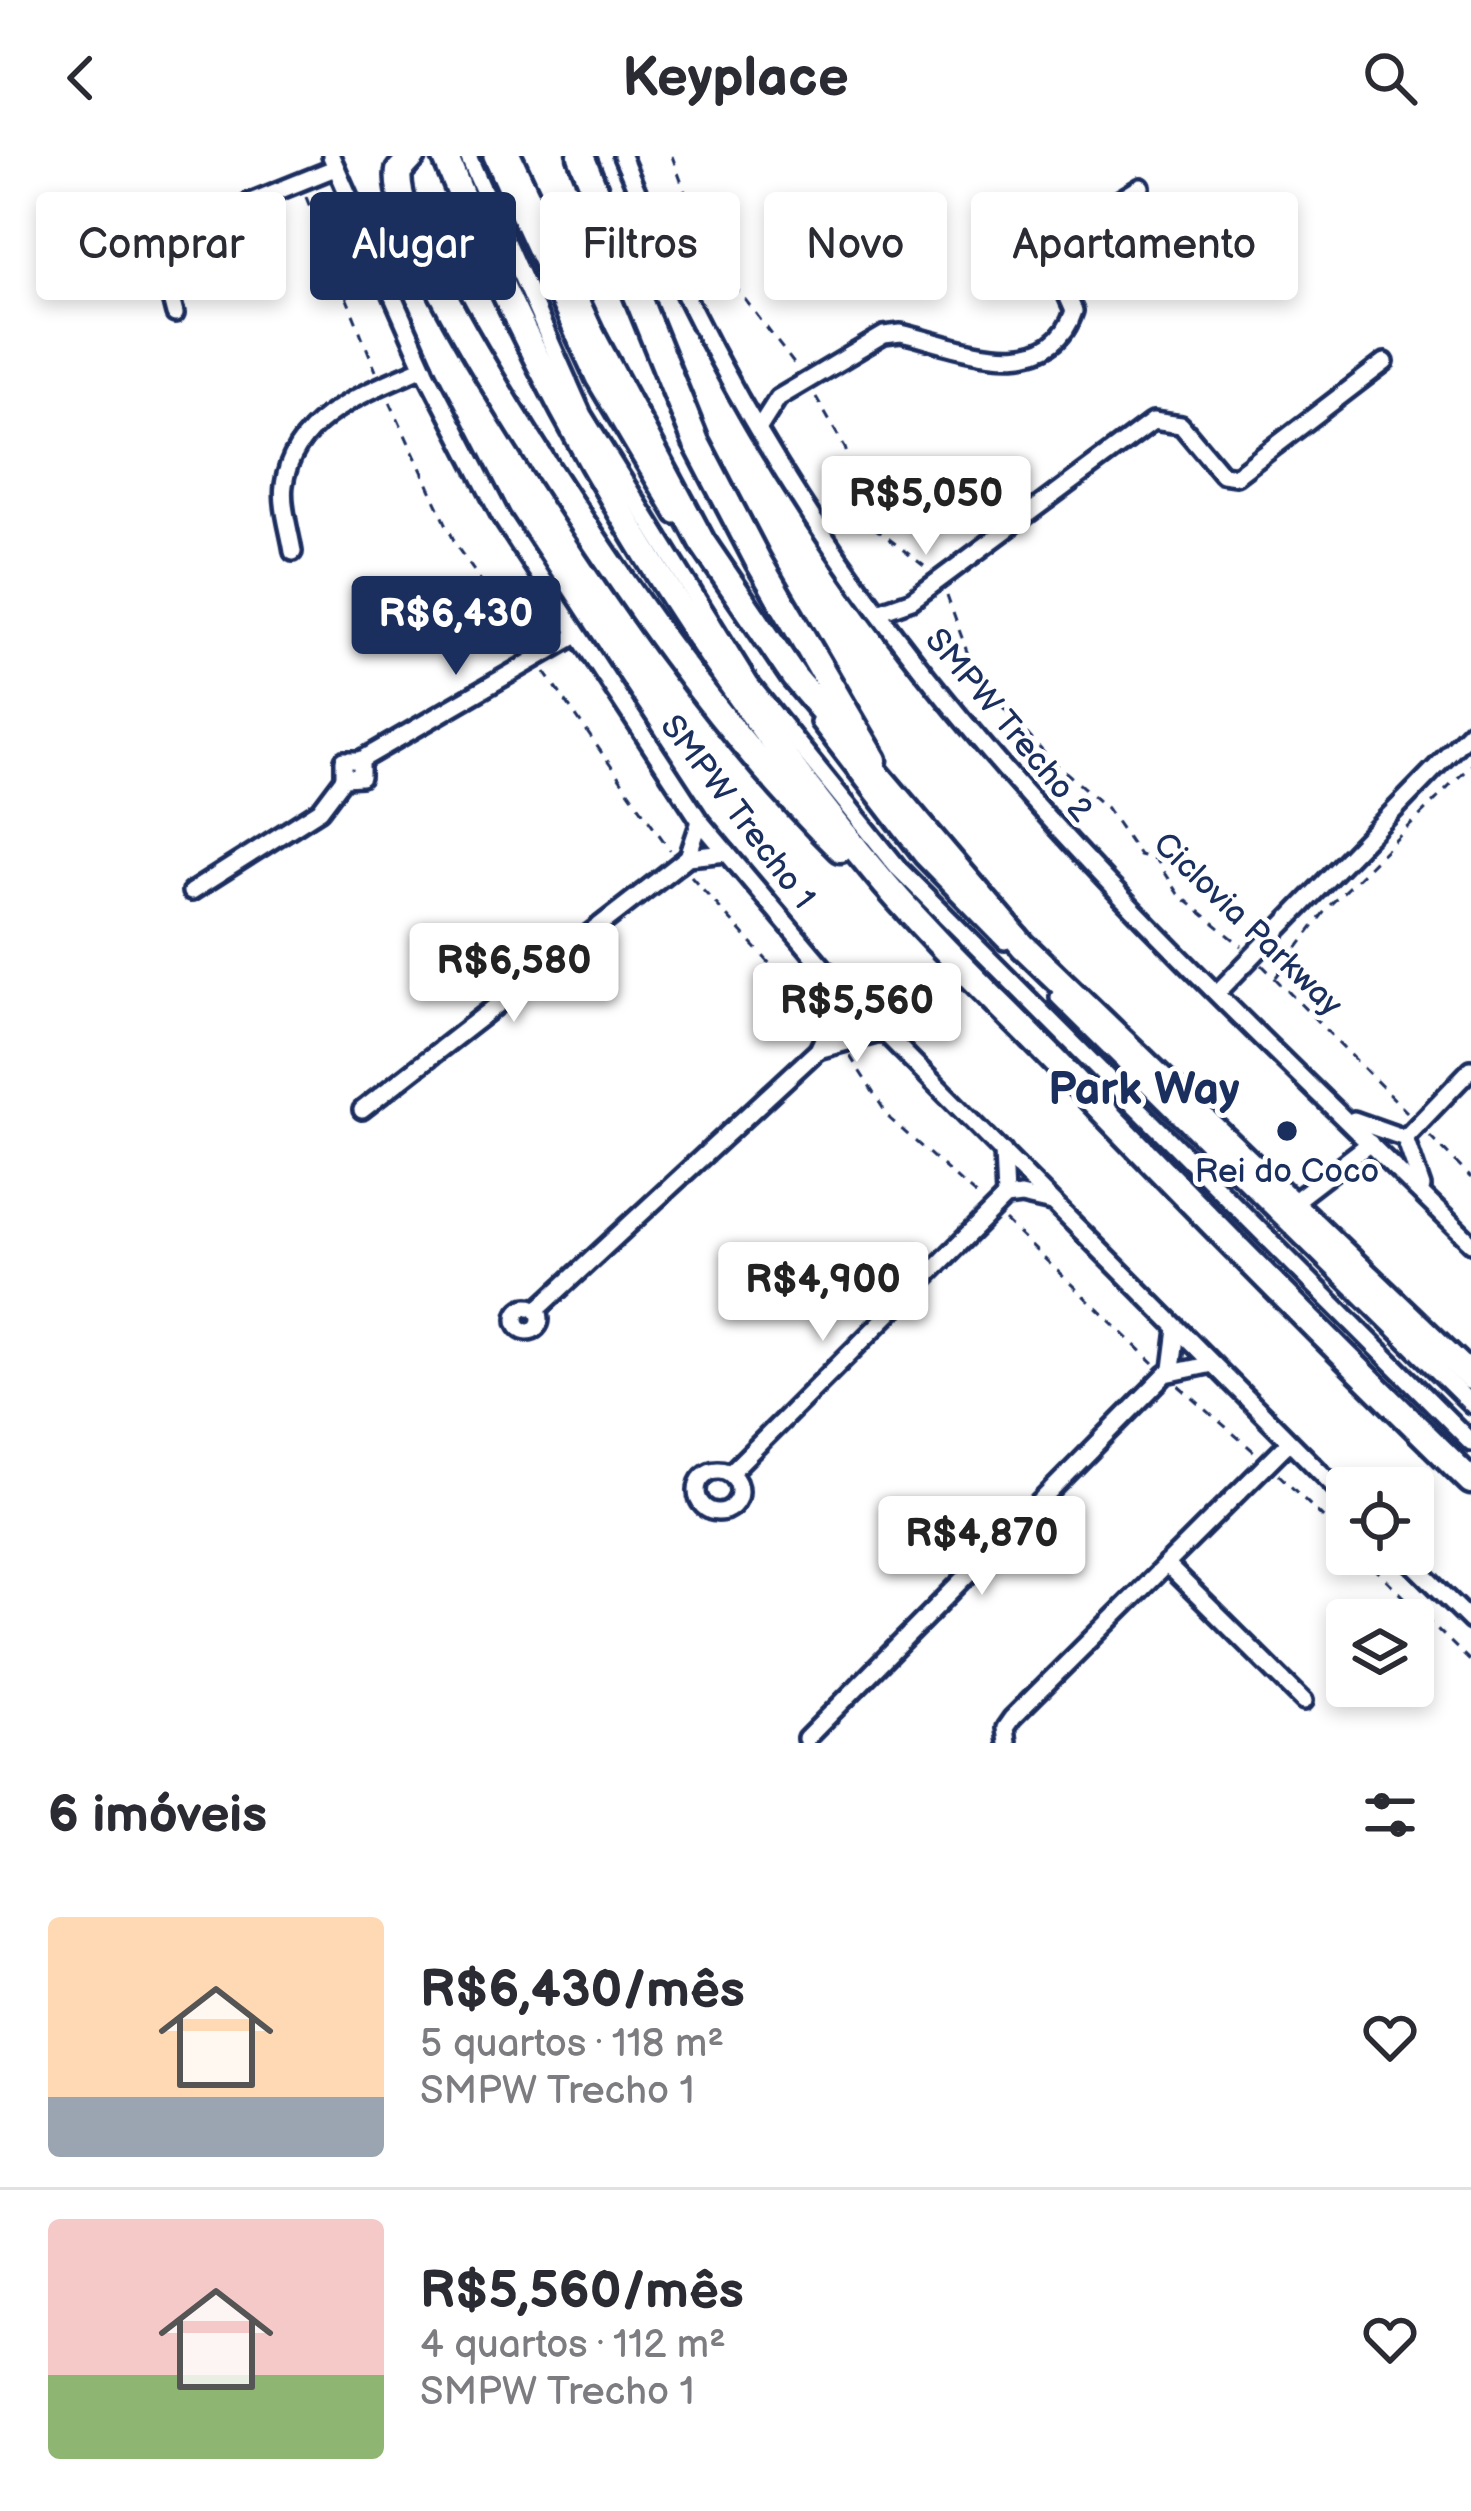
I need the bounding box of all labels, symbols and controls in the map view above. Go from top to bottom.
icon: back [48,45,114,111]
icon: search [1357,45,1423,111]
text: Keyplace [622,46,849,111]
chip: Comprar [36,192,286,300]
chip: Alugar [310,192,516,300]
chip: Filtros [540,192,740,300]
chip: Novo [764,192,947,300]
chip: Apartamento [971,192,1298,300]
pin: R$5,050 [815,456,1037,558]
text: R$5,050 [849,471,1003,518]
pin: R$6,430 [345,576,567,678]
text: R$6,430 [379,591,533,638]
street label: SMPW Trecho 2 [916,621,1101,830]
street label: SMPW Trecho 1 [651,707,823,917]
street label: Ciclovia Parkway [1145,824,1350,1025]
pin: R$6,580 [403,923,625,1025]
text: R$6,580 [437,938,591,985]
pin: R$5,560 [746,963,968,1065]
text: R$5,560 [780,978,934,1025]
district label: Park Way [1048,1063,1240,1118]
marker: Rei do Coco [1274,1118,1300,1144]
place label: Rei do Coco [1195,1152,1379,1192]
pin: R$4,900 [712,1242,934,1344]
text: R$4,900 [745,1257,901,1304]
map controls [1326,1467,1434,1707]
button: locate [1326,1467,1434,1575]
pin: R$4,870 [871,1496,1093,1598]
text: R$4,870 [905,1511,1059,1558]
button: layers [1326,1599,1434,1707]
icon: filters [1357,1782,1423,1848]
text: 6 imóveis [48,1785,267,1846]
text: R$6,430/mês [420,1960,745,2021]
icon: home [144,1965,288,2109]
icon: heart [1357,2004,1423,2070]
text: 5 quartos · 118 m² [420,2021,724,2068]
text: SMPW Trecho 1 [420,2068,695,2115]
text: R$5,560/mês [420,2261,744,2322]
icon: home [144,2267,288,2411]
icon: heart [1357,2306,1423,2372]
text: 4 quartos · 112 m² [420,2322,726,2369]
text: SMPW Trecho 1 [420,2369,695,2416]

